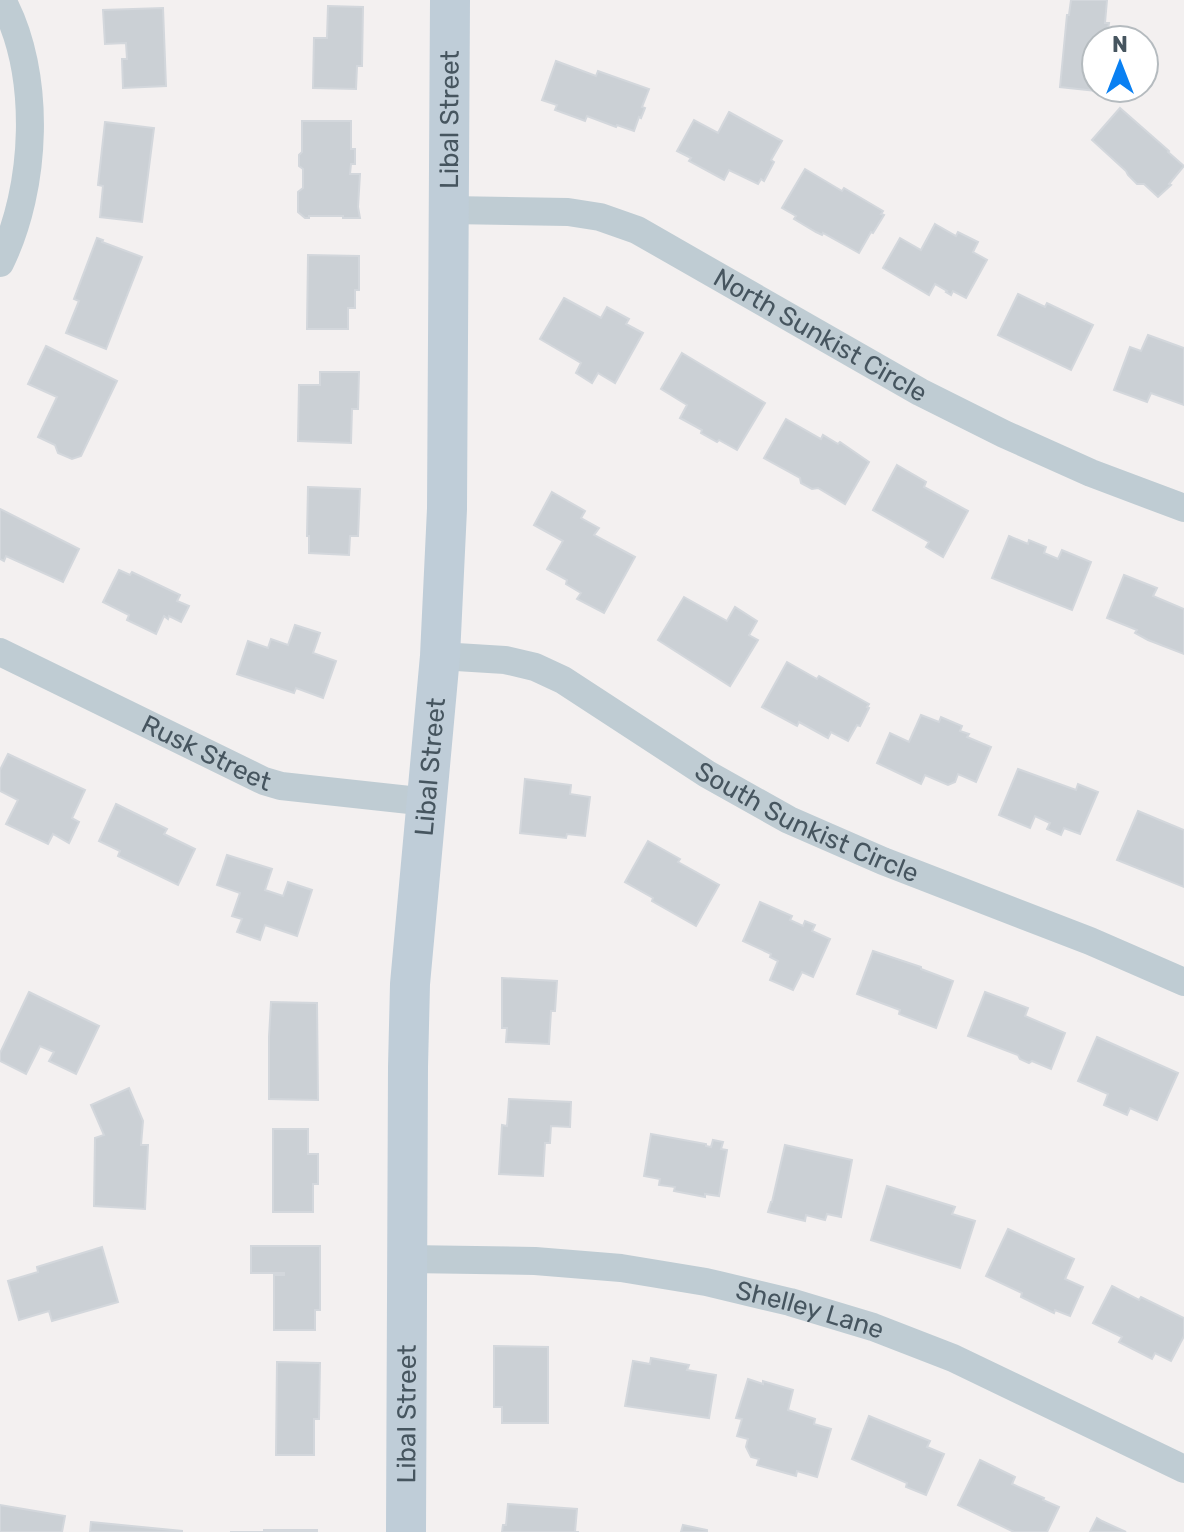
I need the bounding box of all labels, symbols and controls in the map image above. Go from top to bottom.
north arrow [1080,24,1160,104]
text: N [1112,31,1128,58]
street label: Libal Street [434,50,466,189]
street label: North Sunkist Circle [708,262,932,409]
street label: Libal Street [409,697,452,837]
street label: Rusk Street [136,709,274,798]
street label: South Sunkist Circle [689,755,923,889]
street label: Shelley Lane [733,1275,889,1346]
street label: Libal Street [391,1345,423,1483]

